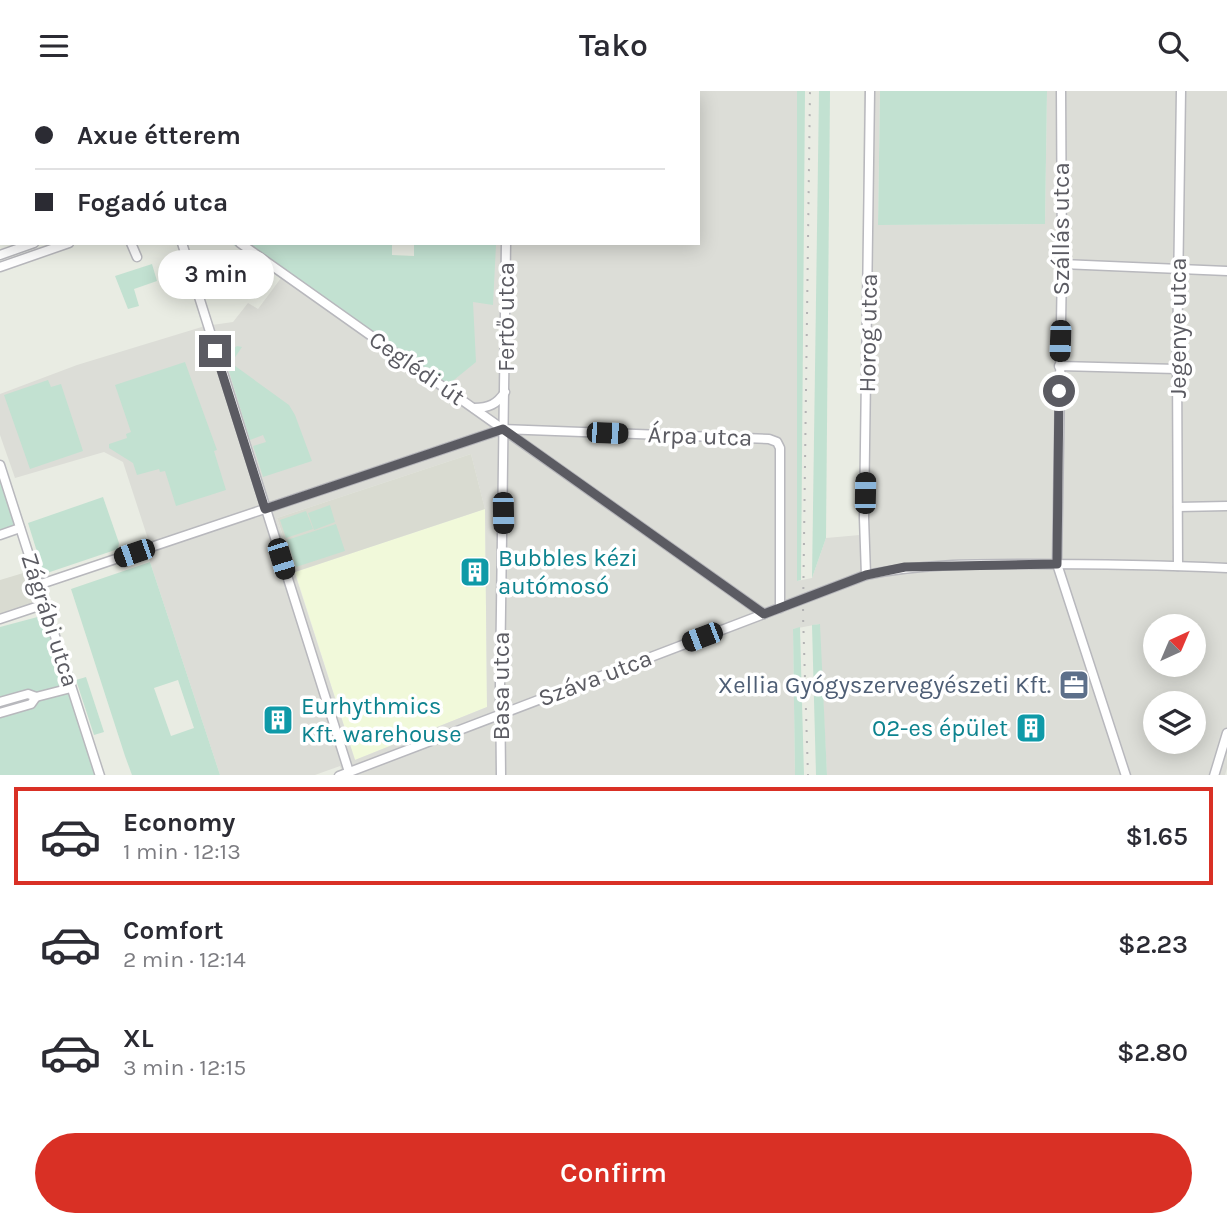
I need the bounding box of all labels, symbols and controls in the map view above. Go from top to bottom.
icon: menu [35,27,73,65]
text: Tako [579,27,648,64]
icon: search [1154,27,1192,65]
text: Axue étterem [77,120,241,151]
street label: Szállás utca [1047,162,1075,296]
text: Fogadó utca [77,187,228,218]
callout: 3 min [157,250,273,299]
street label: Jegenye utca [1164,258,1192,398]
text: 3 min [184,261,248,288]
street label: Fertő utca [492,262,520,372]
street label: Horog utca [853,273,883,393]
car [1049,320,1072,362]
street label: Ceglédi út [364,325,470,411]
route end [199,335,231,367]
route start [1043,375,1075,407]
street label: Árpa utca [647,419,753,452]
car [586,422,629,444]
car [855,472,876,514]
car [493,492,514,534]
car [111,536,158,570]
car [265,536,298,582]
place label: Bubbles kézi autómosó [498,544,638,600]
street label: Zágrábi utca [15,550,85,690]
building icon: Bubbles kézi autómosó [458,555,492,589]
north arrow [1143,614,1206,677]
map controls [1143,614,1206,754]
car [679,620,726,654]
street label: Basa utca [487,632,515,740]
street label: Száva utca [534,644,656,712]
office icon: Xellia Gyógyszervegyészeti Kft. [1057,668,1091,702]
place label: Xellia Gyógyszervegyészeti Kft. [718,671,1051,699]
button: layers [1143,691,1206,754]
place label: Eurhythmics Kft. warehouse [301,692,461,748]
building icon: Eurhythmics Kft. warehouse [261,703,295,737]
building icon: 02-es épület [1014,711,1048,745]
place label: 02-es épület [872,714,1008,742]
icon: car [39,805,102,868]
text: Economy [123,807,235,838]
text: $1.65 [1126,821,1188,852]
text: 1 min · 12:13 [123,838,241,865]
icon: car [39,913,102,976]
text: Comfort [123,915,224,946]
text: $2.23 [1118,929,1188,960]
text: 2 min · 12:14 [123,946,246,973]
icon: car [39,1021,102,1084]
text: XL [123,1023,154,1054]
text: $2.80 [1117,1037,1188,1068]
text: 3 min · 12:15 [123,1054,246,1081]
button: Confirm [35,1133,1192,1213]

